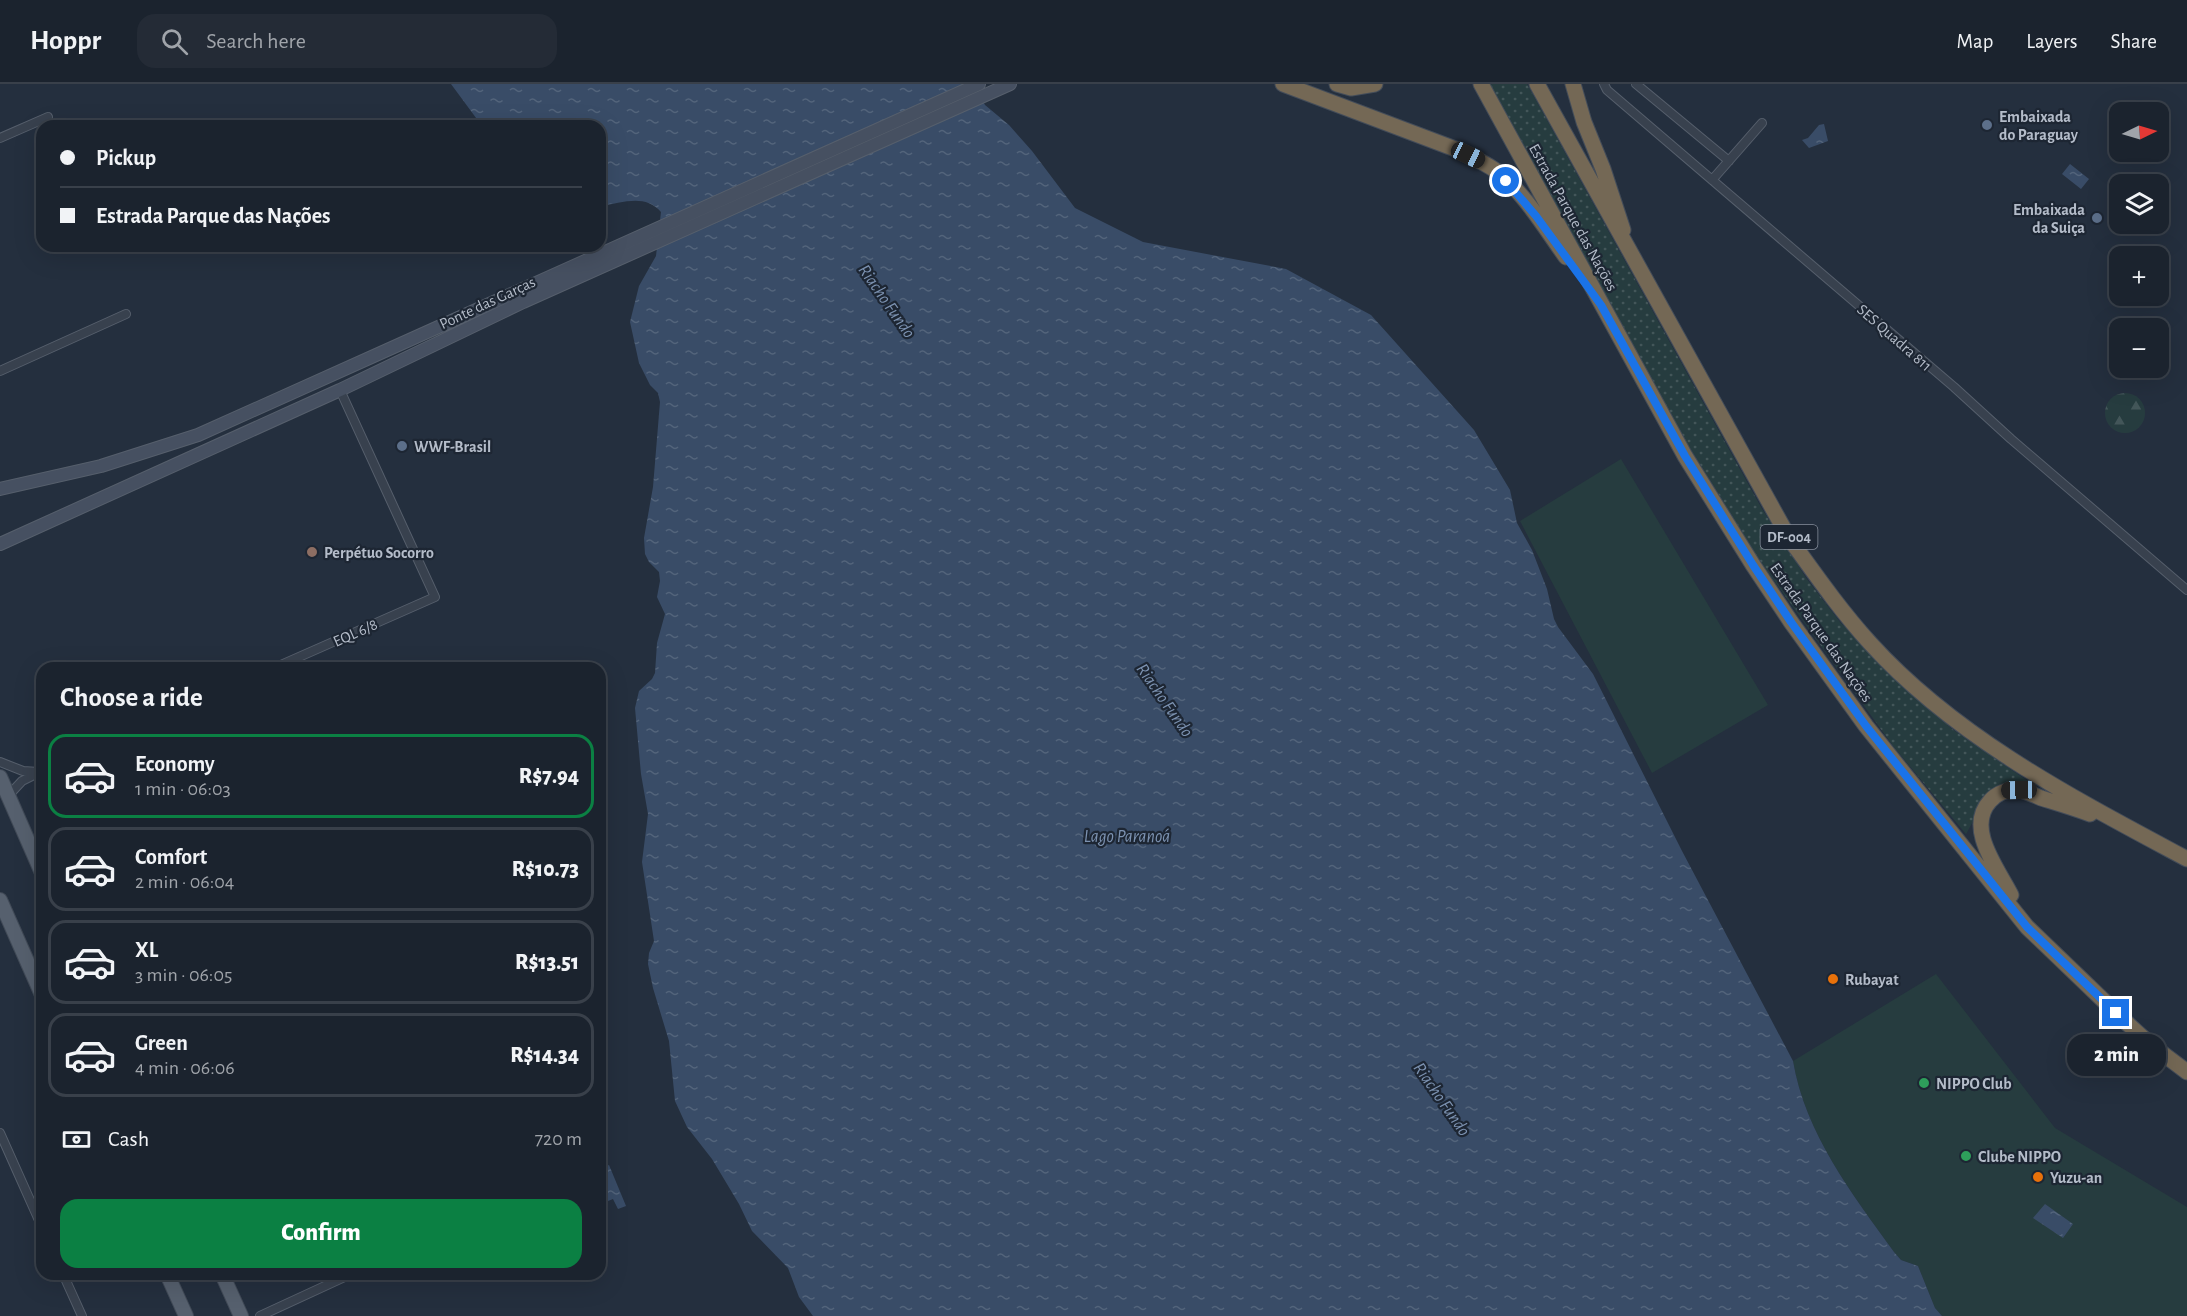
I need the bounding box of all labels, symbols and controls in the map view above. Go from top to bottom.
search box [137,14,557,68]
icon: search [158,25,191,58]
text: Hoppr [30,27,101,55]
text: Search here [206,30,306,52]
text: Map [1957,31,1993,52]
text: Layers [2026,31,2077,52]
text: Share [2110,31,2157,52]
north arrow [2109,102,2169,162]
map controls [2109,102,2169,378]
place label: Embaixada do Paraguay [1999,109,2079,144]
marker: Embaixada do Paraguay [1980,118,1994,132]
car [1448,139,1488,171]
street label: Estrada Parque das Nações [1526,141,1620,294]
text: Pickup [96,147,156,169]
route start [1492,167,1519,194]
button: layers [2109,174,2169,234]
place label: Embaixada da Suiça [2013,202,2085,236]
text: Estrada Parque das Nações [96,205,331,227]
marker: Embaixada da Suiça [2090,211,2104,225]
button: + [2109,246,2169,306]
water label: Riacho Fundo [854,262,918,342]
street label: Ponte das Garças [437,274,538,332]
street label: SES Quadra 811 [1853,301,1935,375]
button: − [2109,318,2169,378]
marker: WWF-Brasil [395,439,409,453]
place label: WWF-Brasil [414,439,491,455]
road number: DF-004 [1760,525,1818,549]
marker: Perpétuo Socorro [305,545,319,559]
place label: Perpétuo Socorro [324,545,434,561]
street label: Estrada Parque das Nações [1767,560,1875,705]
street label: EQL 6/8 [331,616,380,651]
water label: Riacho Fundo [1132,661,1196,741]
text: Choose a ride [60,684,203,711]
icon: car [63,749,117,803]
text: Economy [135,753,215,775]
text: R$7.94 [519,765,579,787]
text: 1 min · 06:03 [135,779,231,799]
car [2001,781,2037,799]
water label: Lago Paranoá [1084,828,1170,846]
icon: car [63,842,117,896]
text: Comfort [135,846,207,868]
text: R$10.73 [512,858,579,880]
text: 2 min · 06:04 [135,872,234,892]
icon: car [63,935,117,989]
text: XL [135,939,158,961]
text: R$13.51 [515,951,579,973]
text: 3 min · 06:05 [135,965,232,985]
marker: Rubayat [1826,972,1840,986]
place label: Rubayat [1845,972,1899,989]
route end [2102,999,2129,1026]
icon: car [63,1028,117,1082]
text: Green [135,1032,188,1054]
callout: 2 min [2066,1034,2166,1076]
text: R$14.34 [510,1044,579,1066]
text: 2 min [2094,1045,2139,1065]
text: 4 min · 06:06 [135,1058,235,1078]
water label: Riacho Fundo [1409,1060,1473,1140]
marker: NIPPO Club [1917,1076,1931,1090]
place label: NIPPO Club [1936,1076,2012,1092]
icon: cash [60,1123,93,1156]
text: Cash [108,1128,149,1150]
text: 720 m [535,1129,582,1149]
marker: Clube NIPPO [1959,1149,1973,1163]
place label: Clube NIPPO [1978,1149,2061,1165]
marker: Yuzu-an [2031,1170,2045,1184]
place label: Yuzu-an [2050,1170,2102,1186]
button: Confirm [60,1199,582,1268]

